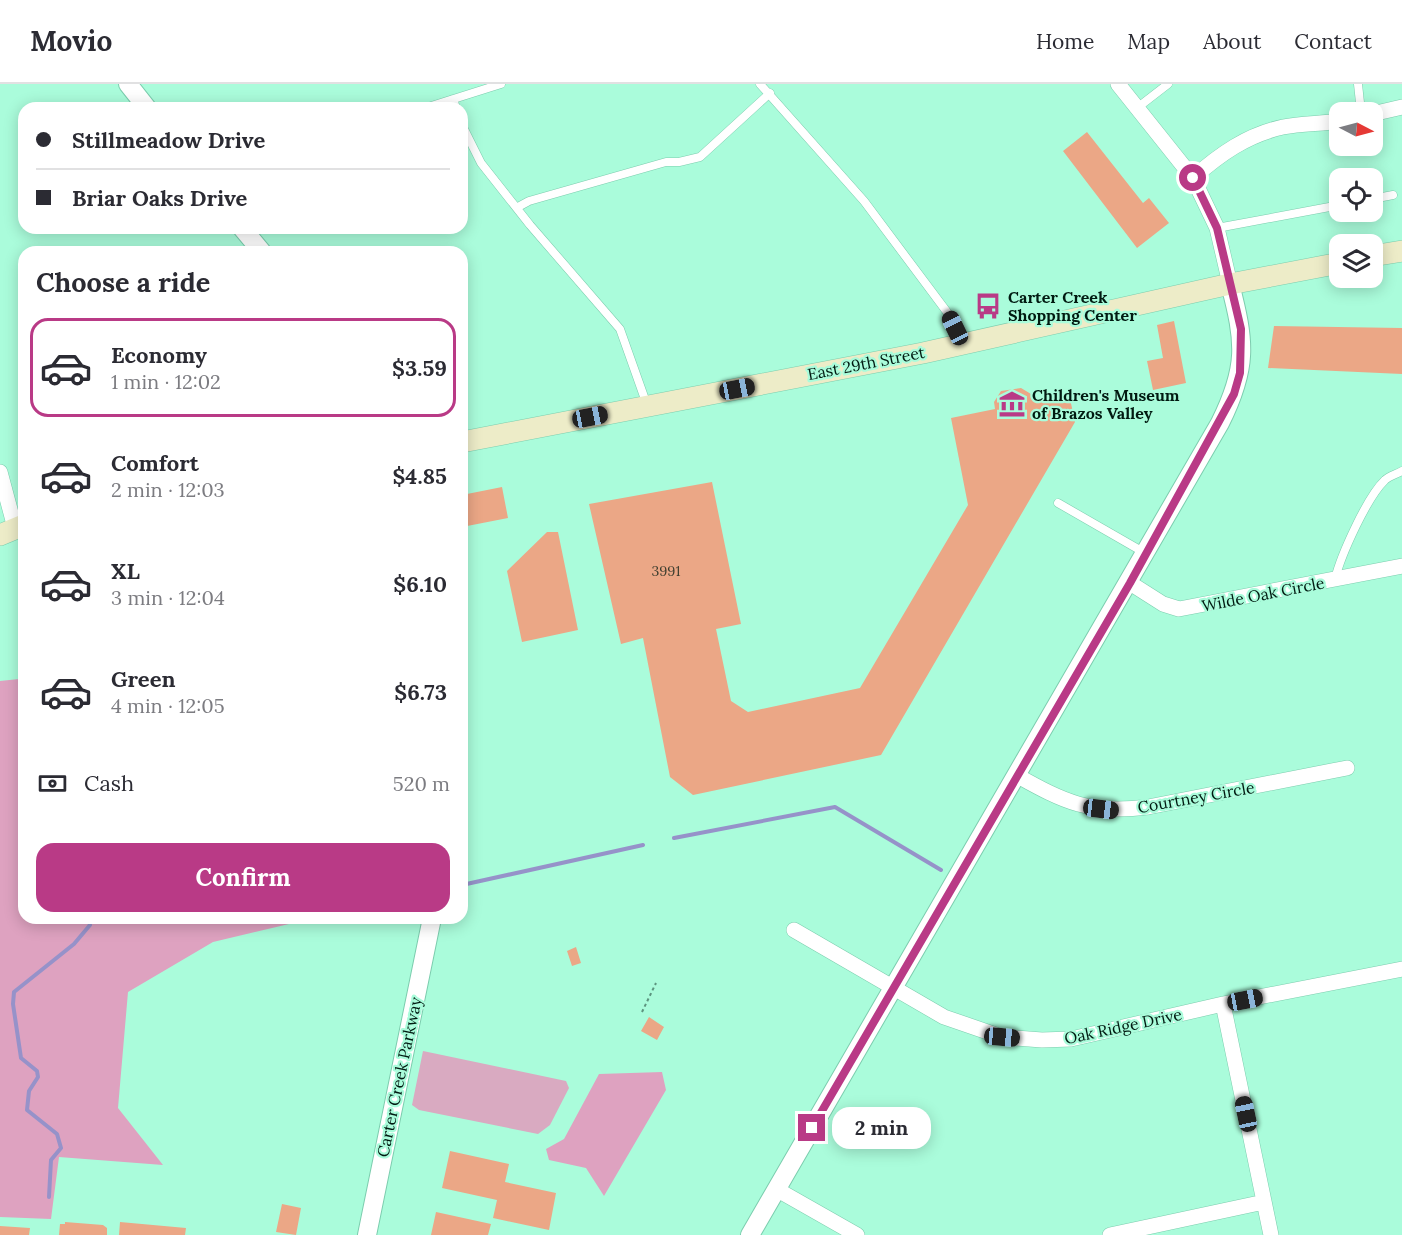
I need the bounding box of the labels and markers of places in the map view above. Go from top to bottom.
place label: Carter Creek Shopping Center [1008,287,1137,325]
bus stop icon: Carter Creek Shopping Center [973,291,1003,321]
place label: Children's Museum of Brazos Valley [1032,385,1180,423]
museum icon: Children's Museum of Brazos Valley [997,389,1027,419]

